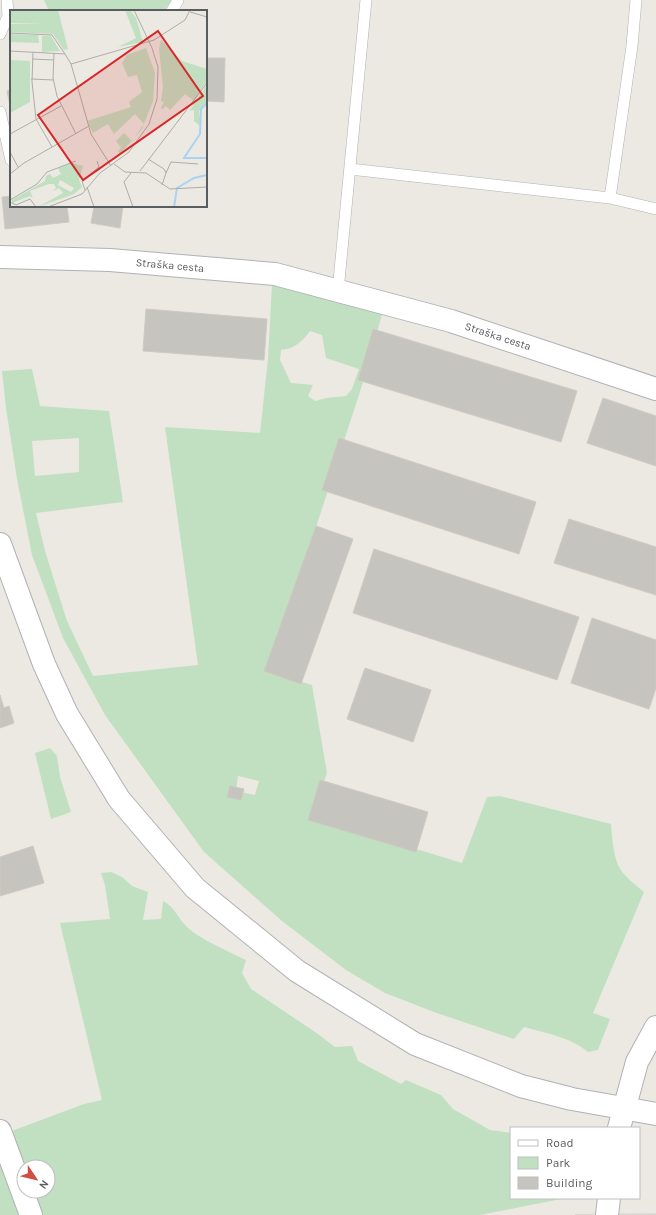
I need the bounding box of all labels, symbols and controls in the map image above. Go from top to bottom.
inset map [10,10,207,207]
street label: Straška cesta [135,256,205,275]
street label: Straška cesta [463,320,533,353]
legend [510,1127,640,1199]
text: Road [546,1136,574,1150]
text: Park [546,1156,571,1170]
north arrow [16,1159,56,1199]
text: Building [546,1176,593,1190]
text: N [36,1177,51,1191]

